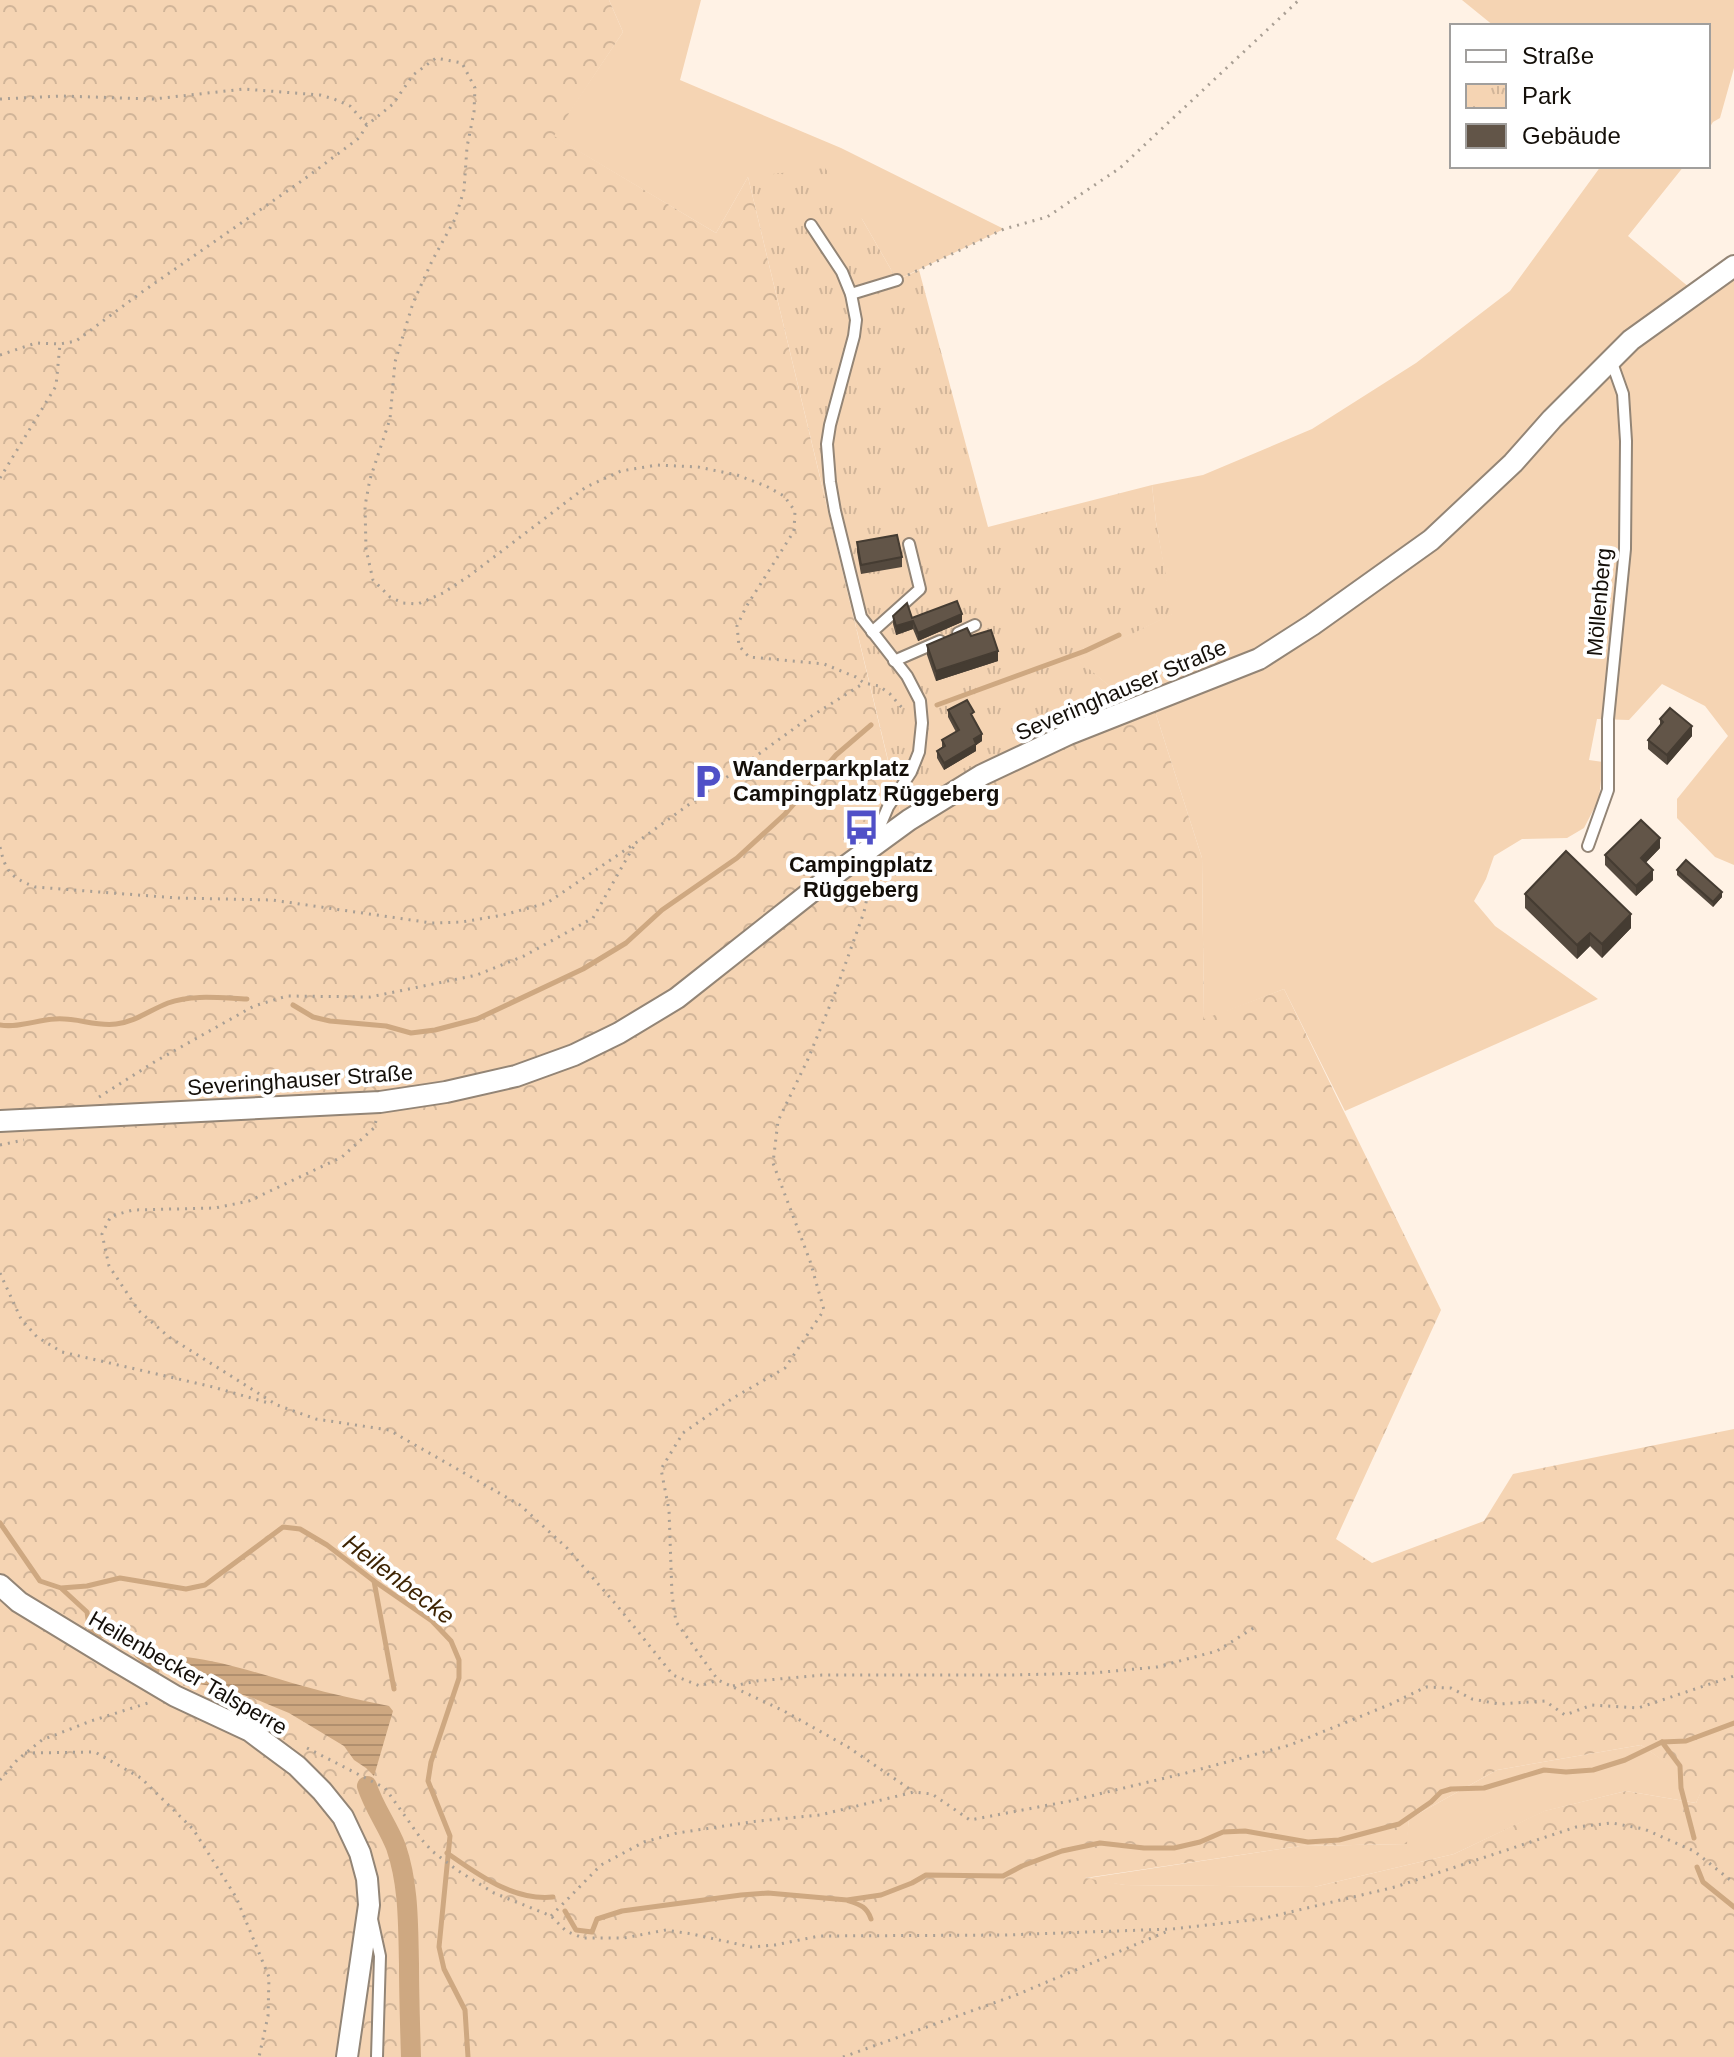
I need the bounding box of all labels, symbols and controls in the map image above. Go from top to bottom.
legend [1450,24,1710,168]
text: Straße [1522,42,1594,69]
text: Park [1522,82,1572,109]
text: Gebäude [1522,122,1621,149]
street label: Möllenberg [1582,547,1616,657]
street label: Severinghauser Straße [1012,634,1230,746]
place label: Wanderparkplatz Campingplatz Rüggeberg [733,756,999,806]
parking icon: Wanderparkplatz Campingplatz Rüggeberg [688,762,726,800]
bus stop icon: Campingplatz Rüggeberg [842,809,880,847]
place label: Campingplatz Rüggeberg [789,852,933,902]
street label: Severinghauser Straße [186,1060,414,1100]
water label: Heilenbecke [338,1528,460,1630]
street label: Heilenbecker Talsperre [84,1606,292,1740]

